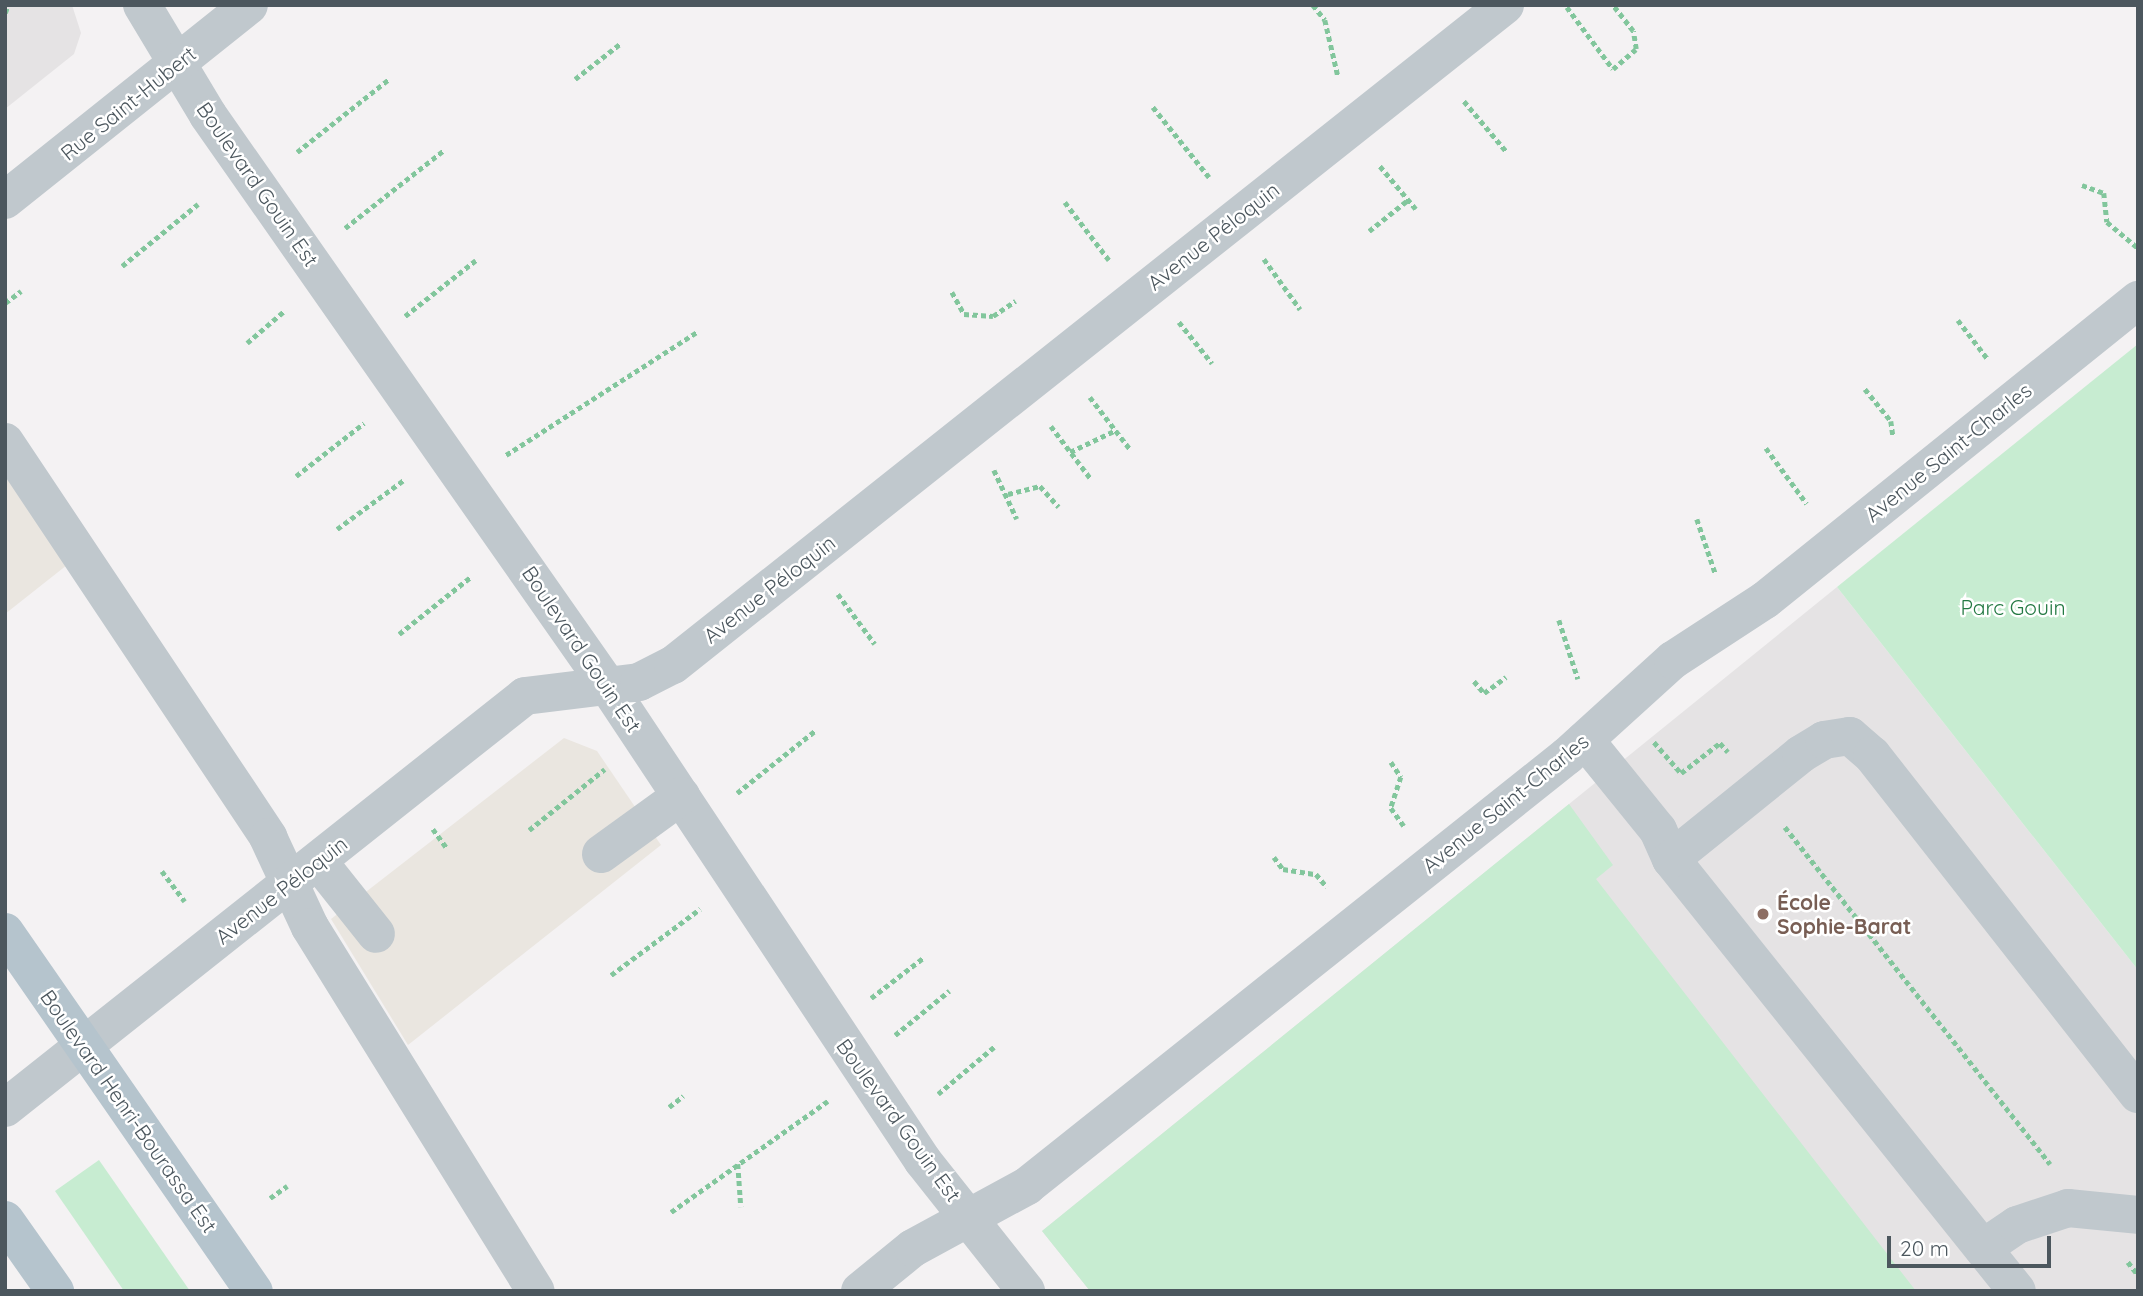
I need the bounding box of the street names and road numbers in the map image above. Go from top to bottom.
street label: Rue Saint-Hubert [55,41,201,165]
street label: Boulevard Gouin Est [192,97,324,271]
street label: Avenue Péloquin [1142,177,1284,295]
street label: Avenue Saint-Charles [1860,377,2036,527]
street label: Avenue Péloquin [698,530,840,648]
street label: Boulevard Gouin Est [517,561,647,737]
street label: Avenue Saint-Charles [1417,728,1593,878]
street label: Avenue Péloquin [210,831,352,949]
street label: Boulevard Henri-Bourassa Est [35,985,223,1237]
street label: Boulevard Gouin Est [831,1034,967,1206]

